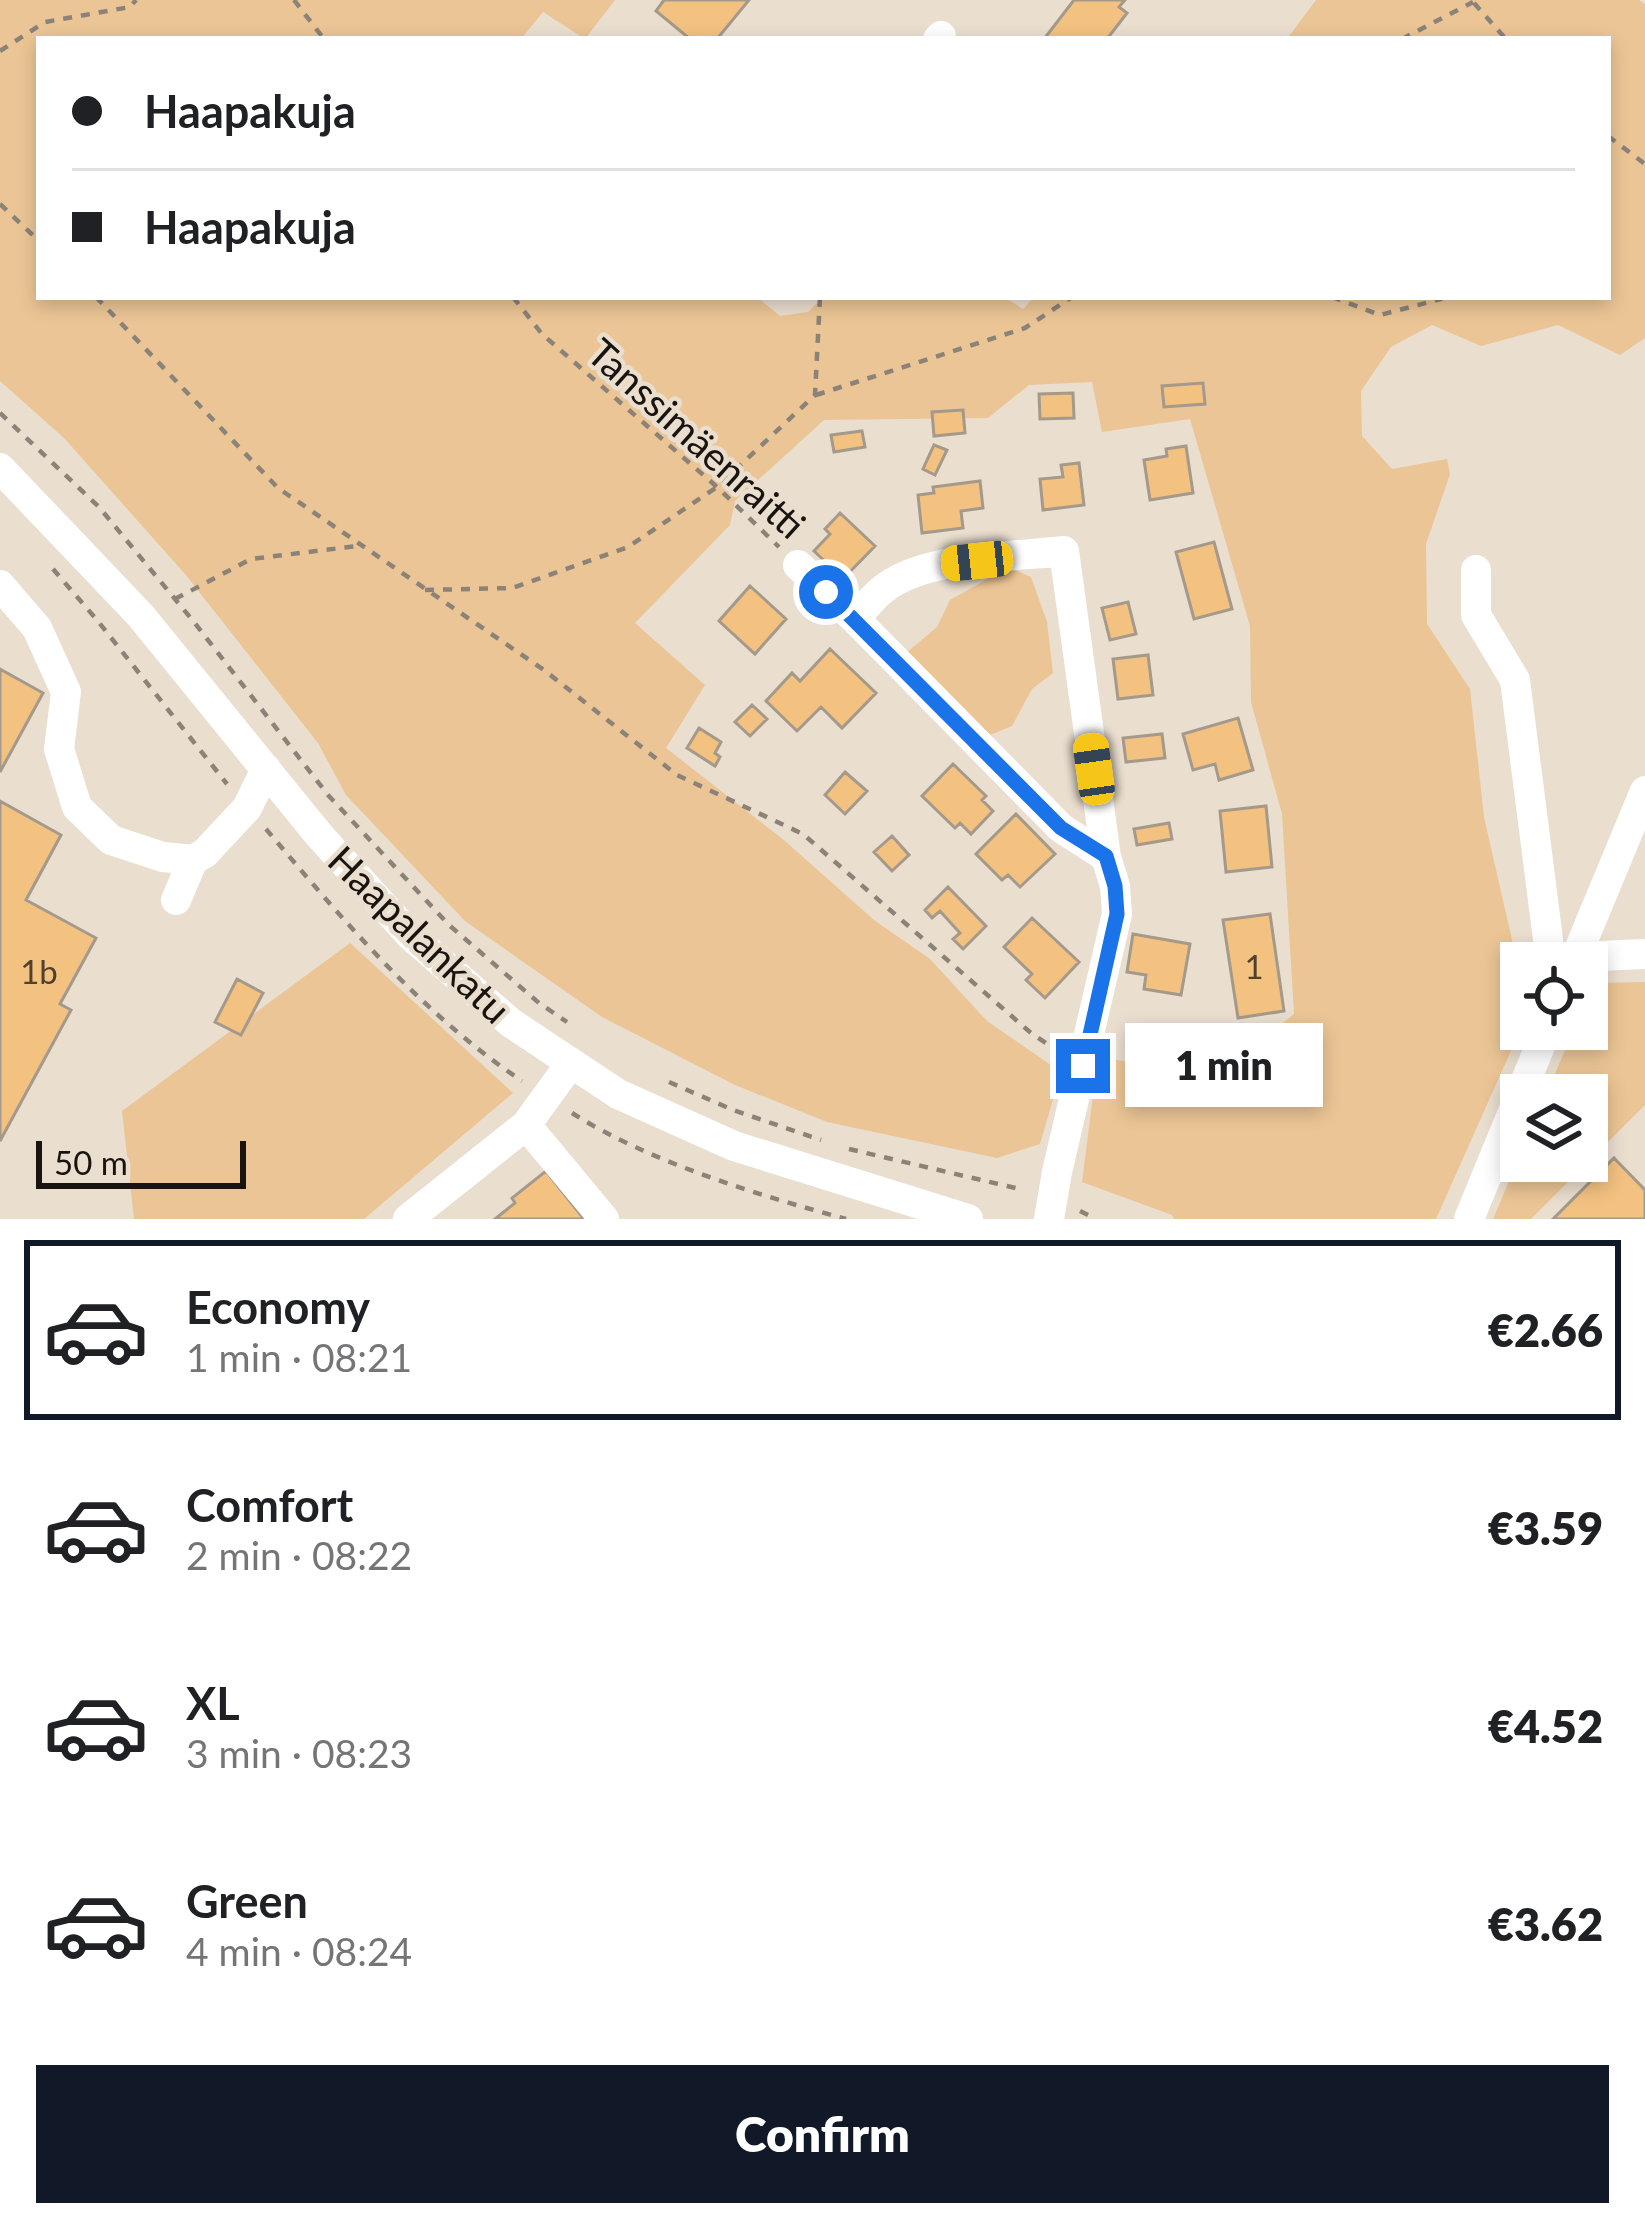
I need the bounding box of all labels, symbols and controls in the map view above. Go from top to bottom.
text: Haapakuja [144,84,356,138]
text: Haapakuja [144,200,356,254]
street label: Tanssimäenraitti [579,329,815,547]
car [939,539,1015,583]
route start [799,565,853,619]
car [1071,731,1117,807]
street label: Haapalankatu [320,836,520,1032]
map controls [1500,942,1608,1182]
button: locate [1500,942,1608,1050]
house number: 1 [1244,946,1264,986]
house number: 1b [20,951,58,991]
callout: 1 min [1125,1024,1323,1108]
route end [1056,1039,1110,1093]
text: 1 min [1175,1042,1273,1088]
button: layers [1500,1074,1608,1182]
scale bar [36,1135,246,1188]
text: 50 m [54,1142,128,1182]
icon: car [42,1276,150,1384]
text: Economy [186,1280,370,1334]
text: €2.66 [1488,1303,1603,1357]
text: 1 min · 08:21 [186,1334,412,1380]
icon: car [42,1474,150,1582]
text: Comfort [186,1478,353,1532]
text: €3.59 [1488,1501,1603,1555]
text: 2 min · 08:22 [186,1532,412,1578]
icon: car [42,1672,150,1780]
text: XL [186,1676,240,1730]
text: €4.52 [1488,1699,1603,1753]
text: 3 min · 08:23 [186,1730,412,1776]
icon: car [42,1870,150,1978]
text: Green [186,1874,308,1928]
text: €3.62 [1488,1897,1603,1951]
text: 4 min · 08:24 [186,1928,412,1974]
button: Confirm [36,2065,1609,2203]

